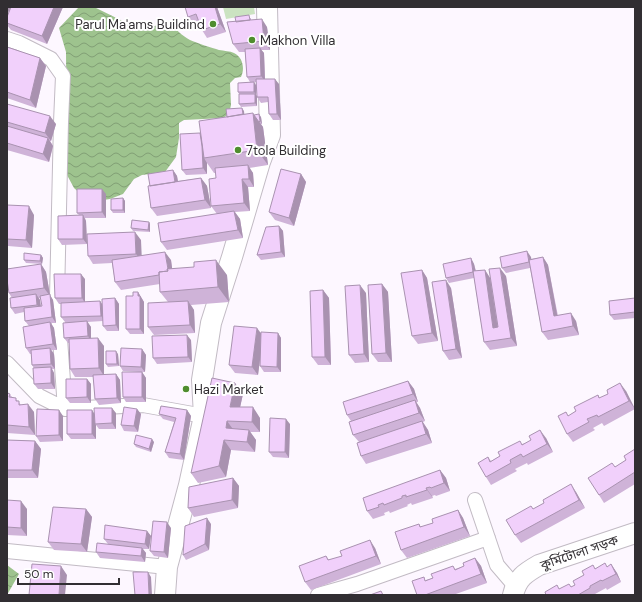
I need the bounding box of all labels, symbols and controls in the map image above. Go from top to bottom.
place label: Parul Ma'ams Buildind [75,16,205,33]
marker: Parul Ma'ams Buildind [208,19,218,29]
place label: Makhon Villa [260,32,335,49]
marker: Makhon Villa [247,35,257,45]
place label: 7tola Building [246,142,326,159]
marker: 7tola Building [233,145,243,155]
place label: Hazi Market [194,381,264,398]
marker: Hazi Market [181,384,191,394]
street label: কুর্মিটোলা সড়ক [537,531,621,574]
scale bar [18,560,119,586]
text: 50 m [24,566,53,582]

